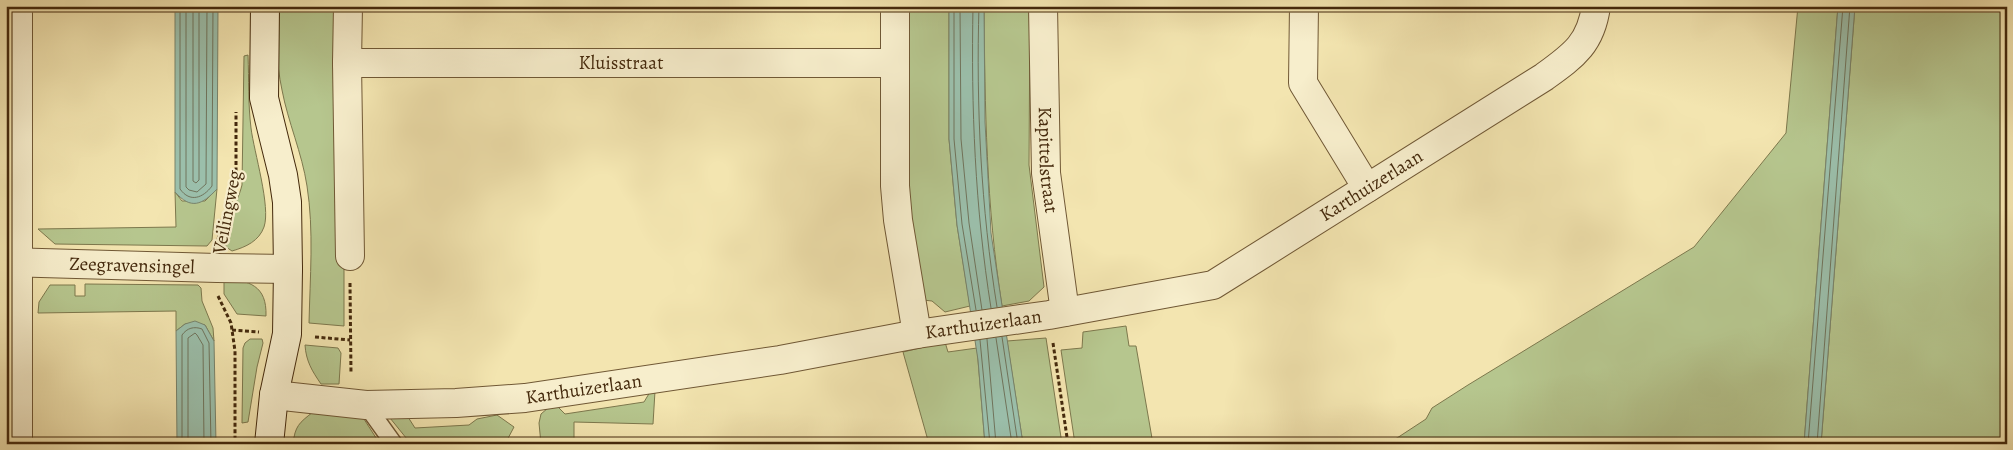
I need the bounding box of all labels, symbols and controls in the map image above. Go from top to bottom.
street label: Kluisstraat [579,50,663,76]
street label: Kapittelstraat [1032,106,1064,215]
street label: Karthuizerlaan [1315,143,1428,228]
street label: Veilingweg [206,167,248,257]
street label: Zeegravensingel [69,251,195,280]
street label: Karthuizerlaan [923,303,1043,346]
street label: Karthuizerlaan [524,368,644,411]

